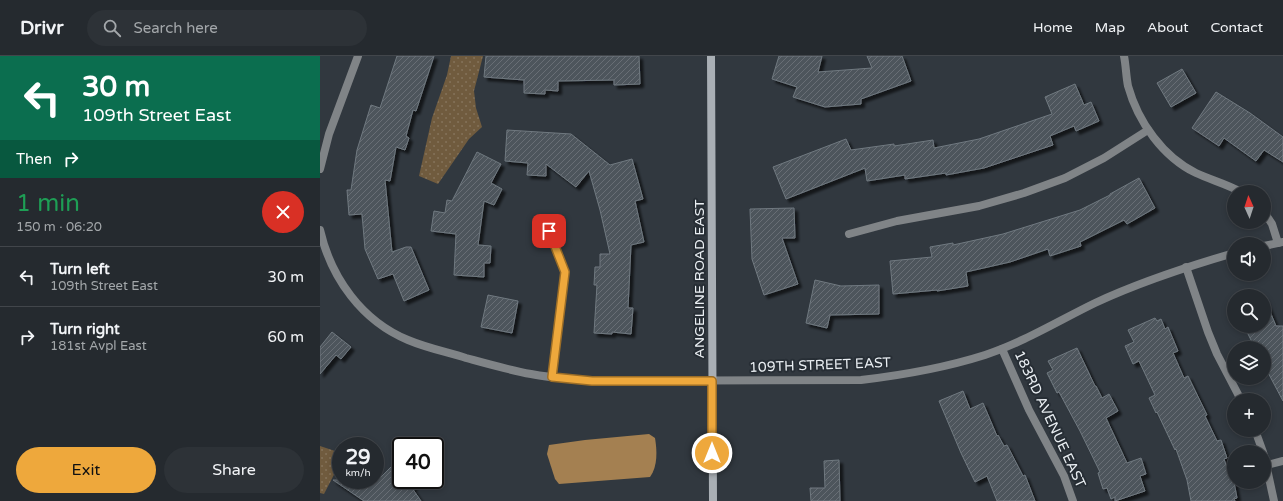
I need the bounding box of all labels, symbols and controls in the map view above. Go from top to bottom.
search box [87,10,367,46]
text: Drivr [20,17,63,39]
icon: search [101,17,123,39]
text: Search here [133,19,218,37]
text: Home [1033,19,1073,36]
text: Map [1095,19,1125,36]
text: About [1147,19,1189,36]
text: Contact [1211,19,1263,36]
text: 30 m [82,70,150,104]
icon: left [16,72,68,124]
text: 109th Street East [82,104,231,126]
icon: right [60,148,82,170]
text: Then [16,150,52,168]
north arrow [1227,185,1271,229]
map controls [1227,185,1271,489]
text: 1 min [16,189,80,218]
button: close [262,191,304,233]
street label: ANGELINE ROAD EAST [691,199,708,358]
pin [532,214,566,248]
text: 150 m · 06:20 [16,219,102,235]
icon: arrive [538,220,560,242]
button: sound [1227,237,1271,281]
text: Turn left [50,260,110,278]
icon: left [16,266,38,288]
text: 30 m [267,268,304,286]
text: 109th Street East [50,278,158,294]
button: search [1227,289,1271,333]
text: Turn right [50,320,120,338]
icon: right [16,326,38,348]
text: 60 m [267,328,304,346]
text: 181st Avpl East [50,338,147,354]
button: layers [1227,341,1271,385]
street label: 183RD AVENUE EAST [1011,348,1089,491]
street label: 109TH STREET EAST [749,354,892,376]
button: + [1227,393,1271,437]
position arrow [691,432,733,474]
speed limit sign: 40 [392,437,444,489]
button: − [1227,445,1271,489]
text: 29 [345,446,371,470]
button: Exit [16,447,156,493]
button: Share [164,447,304,493]
text: km/h [345,467,371,479]

